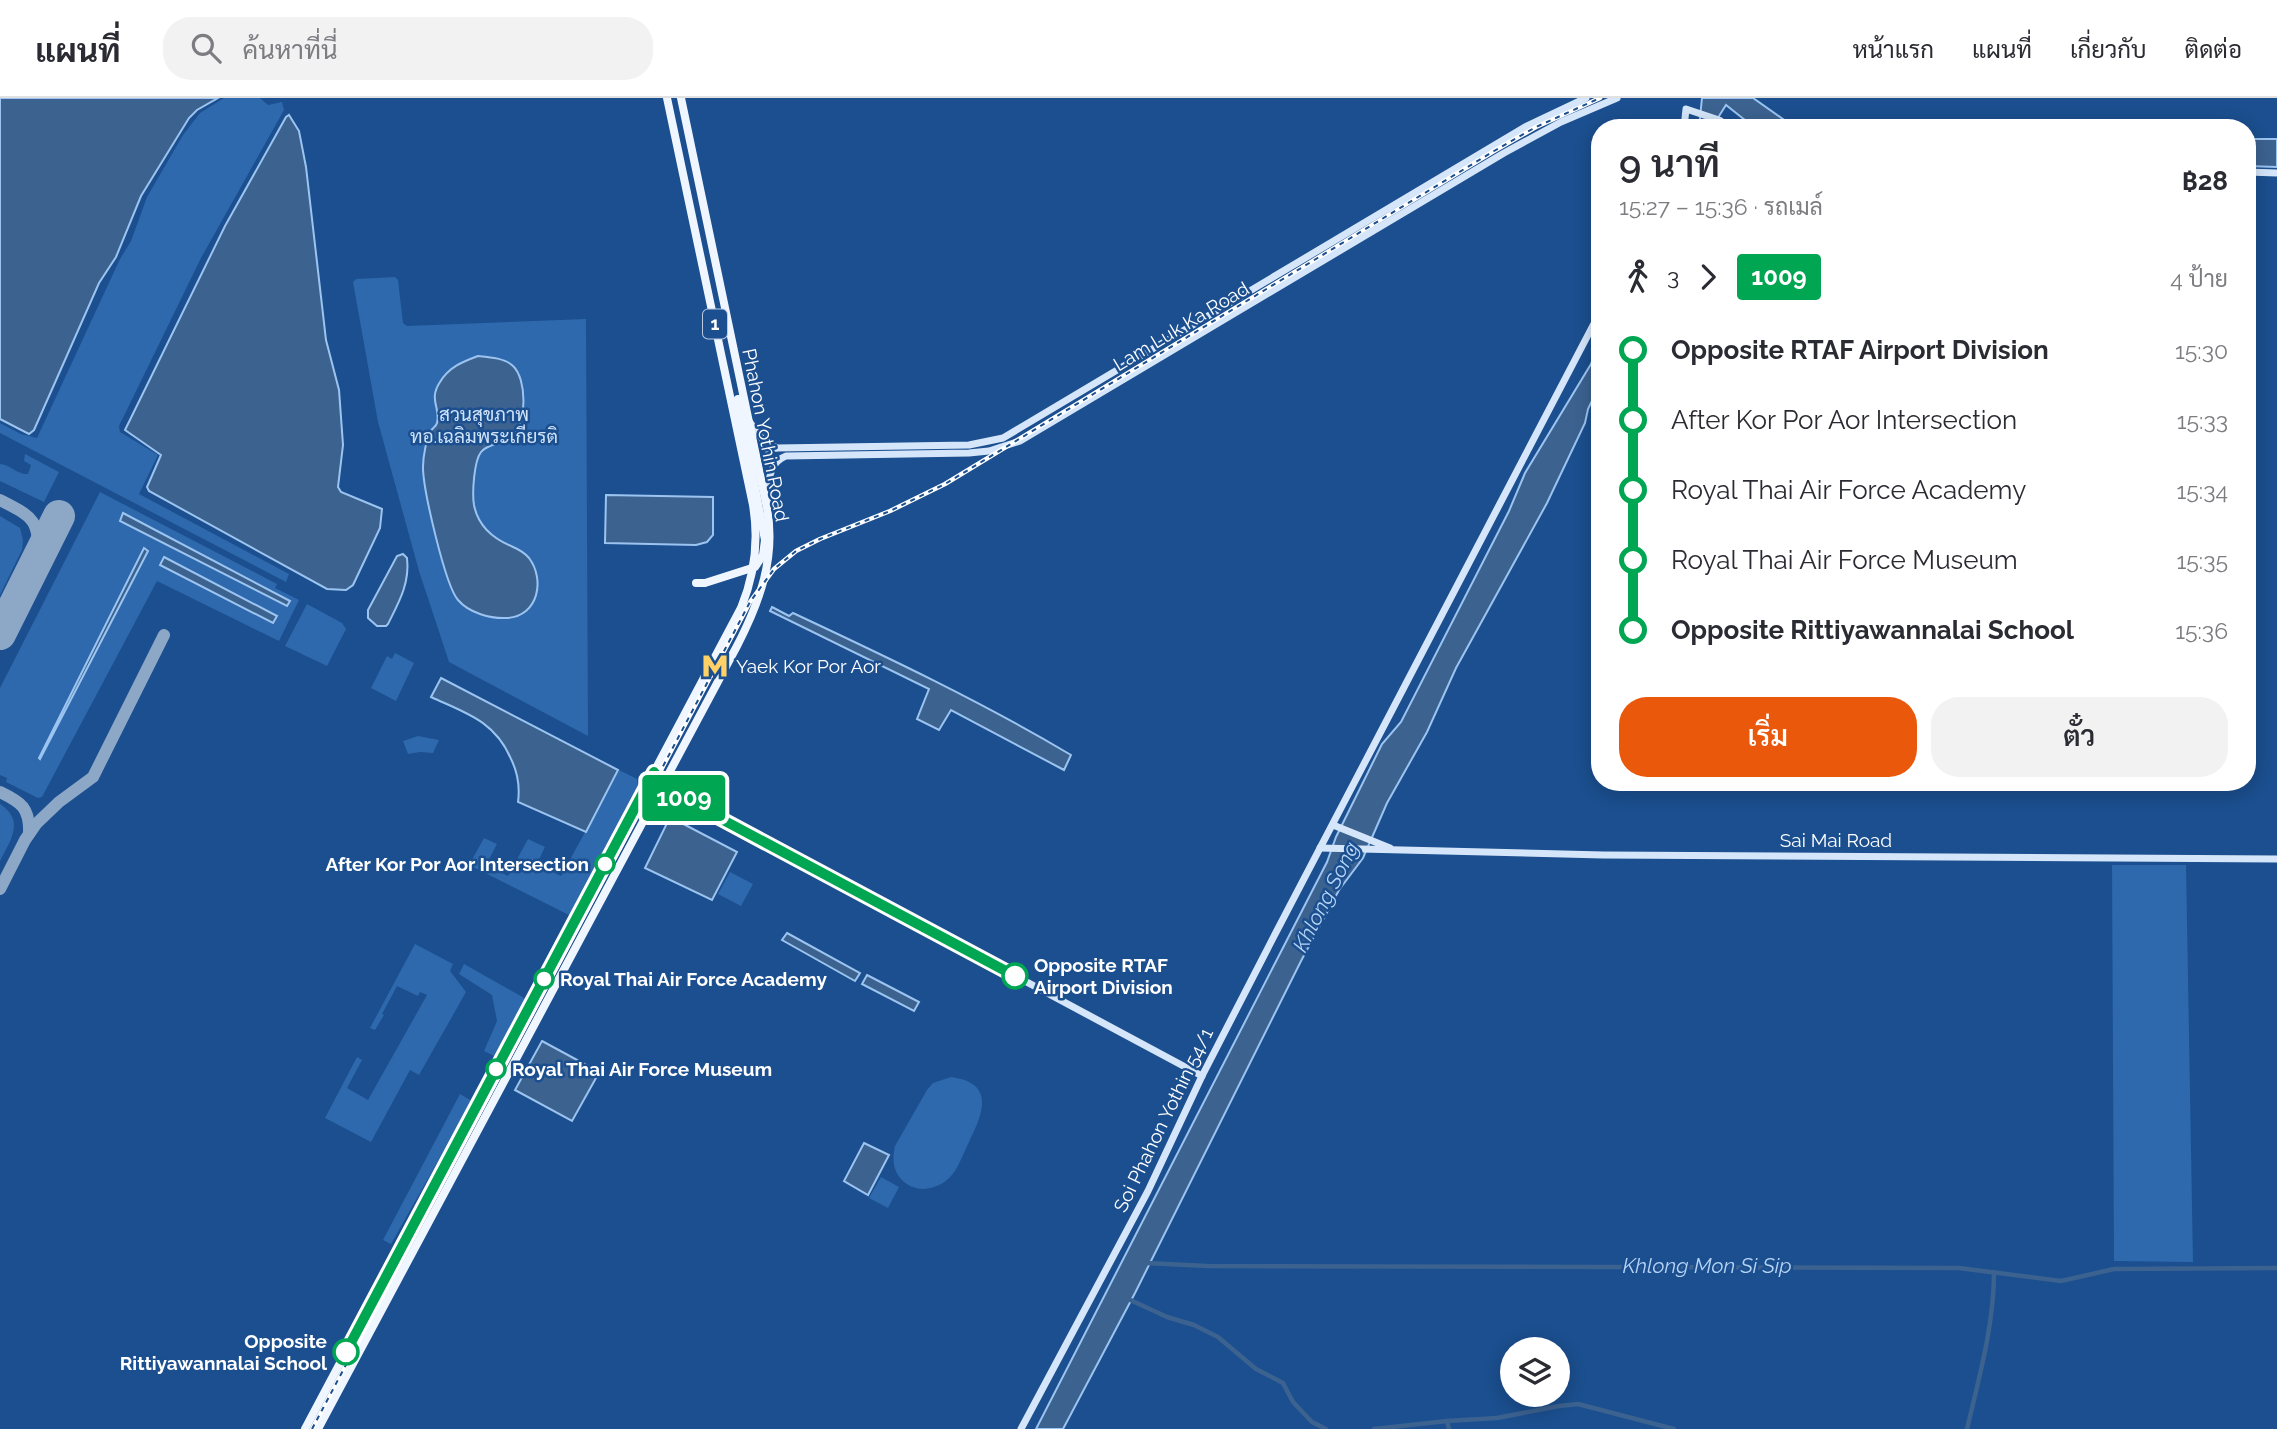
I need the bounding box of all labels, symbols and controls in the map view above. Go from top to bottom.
search box [163,17,653,80]
icon: search [187,29,225,67]
text: แผนที่ [35,31,121,70]
text: ค้นหาที่นี่ [243,35,338,65]
text: หน้าแรก [1853,35,1934,64]
text: แผนที่ [1972,35,2032,64]
text: เกี่ยวกับ [2070,35,2147,64]
text: ติดต่อ [2185,35,2242,64]
text: 9 นาที [1619,141,1720,186]
text: ฿28 [2182,166,2228,196]
text: 15:27 – 15:36 · รถเมล์ [1619,193,1823,220]
icon: walk [1619,258,1657,296]
icon: forward [1689,258,1727,296]
text: 1009 [1751,262,1807,291]
text: 3 [1667,263,1679,290]
text: 4 ป้าย [2170,265,2228,292]
street label: Lam Luk Ka Road [1109,277,1253,375]
road number: 1 [703,309,727,338]
text: Opposite RTAF Airport Division [1671,335,2049,365]
text: 15:30 [2175,337,2228,364]
street label: Phahon Yothin Road [738,347,794,523]
park label: สวนสุขภาพ ทอ.เฉลิมพระเกียรติ [410,403,558,447]
text: After Kor Por Aor Intersection [1671,405,2017,435]
text: 15:33 [2177,407,2228,434]
text: Royal Thai Air Force Academy [1671,475,2026,505]
text: 15:34 [2176,477,2228,504]
text: Royal Thai Air Force Museum [1671,545,2018,575]
text: 15:35 [2176,547,2228,574]
text: Opposite Rittiyawannalai School [1671,615,2074,645]
text: 15:36 [2175,617,2228,644]
metro station icon: Yaek Kor Por Aor [700,651,730,681]
place label: Yaek Kor Por Aor [736,655,881,677]
button: เริ่ม [1619,697,1917,777]
button: ตั๋ว [1931,697,2228,777]
line badge: 1009 [635,775,733,821]
text: 1009 [656,783,712,812]
street label: Sai Mai Road [1780,829,1892,851]
water label: Khlong Song [1287,838,1364,956]
place label: After Kor Por Aor Intersection [325,853,589,875]
marker: After Kor Por Aor Intersection [595,854,615,874]
place label: Opposite RTAF Airport Division [1034,954,1173,998]
marker: Opposite RTAF Airport Division [1002,963,1028,989]
place label: Royal Thai Air Force Academy [560,968,827,990]
marker: Royal Thai Air Force Academy [534,969,554,989]
street label: Soi Phahon Yothin 54/1 [1109,1024,1217,1216]
place label: Royal Thai Air Force Museum [512,1058,772,1080]
marker: Royal Thai Air Force Museum [486,1059,506,1079]
water label: Khlong Mon Si Sip [1622,1253,1792,1278]
place label: Opposite Rittiyawannalai School [120,1330,328,1374]
map controls [1500,1337,1570,1407]
button: layers [1500,1337,1570,1407]
marker: Opposite Rittiyawannalai School [333,1339,359,1365]

